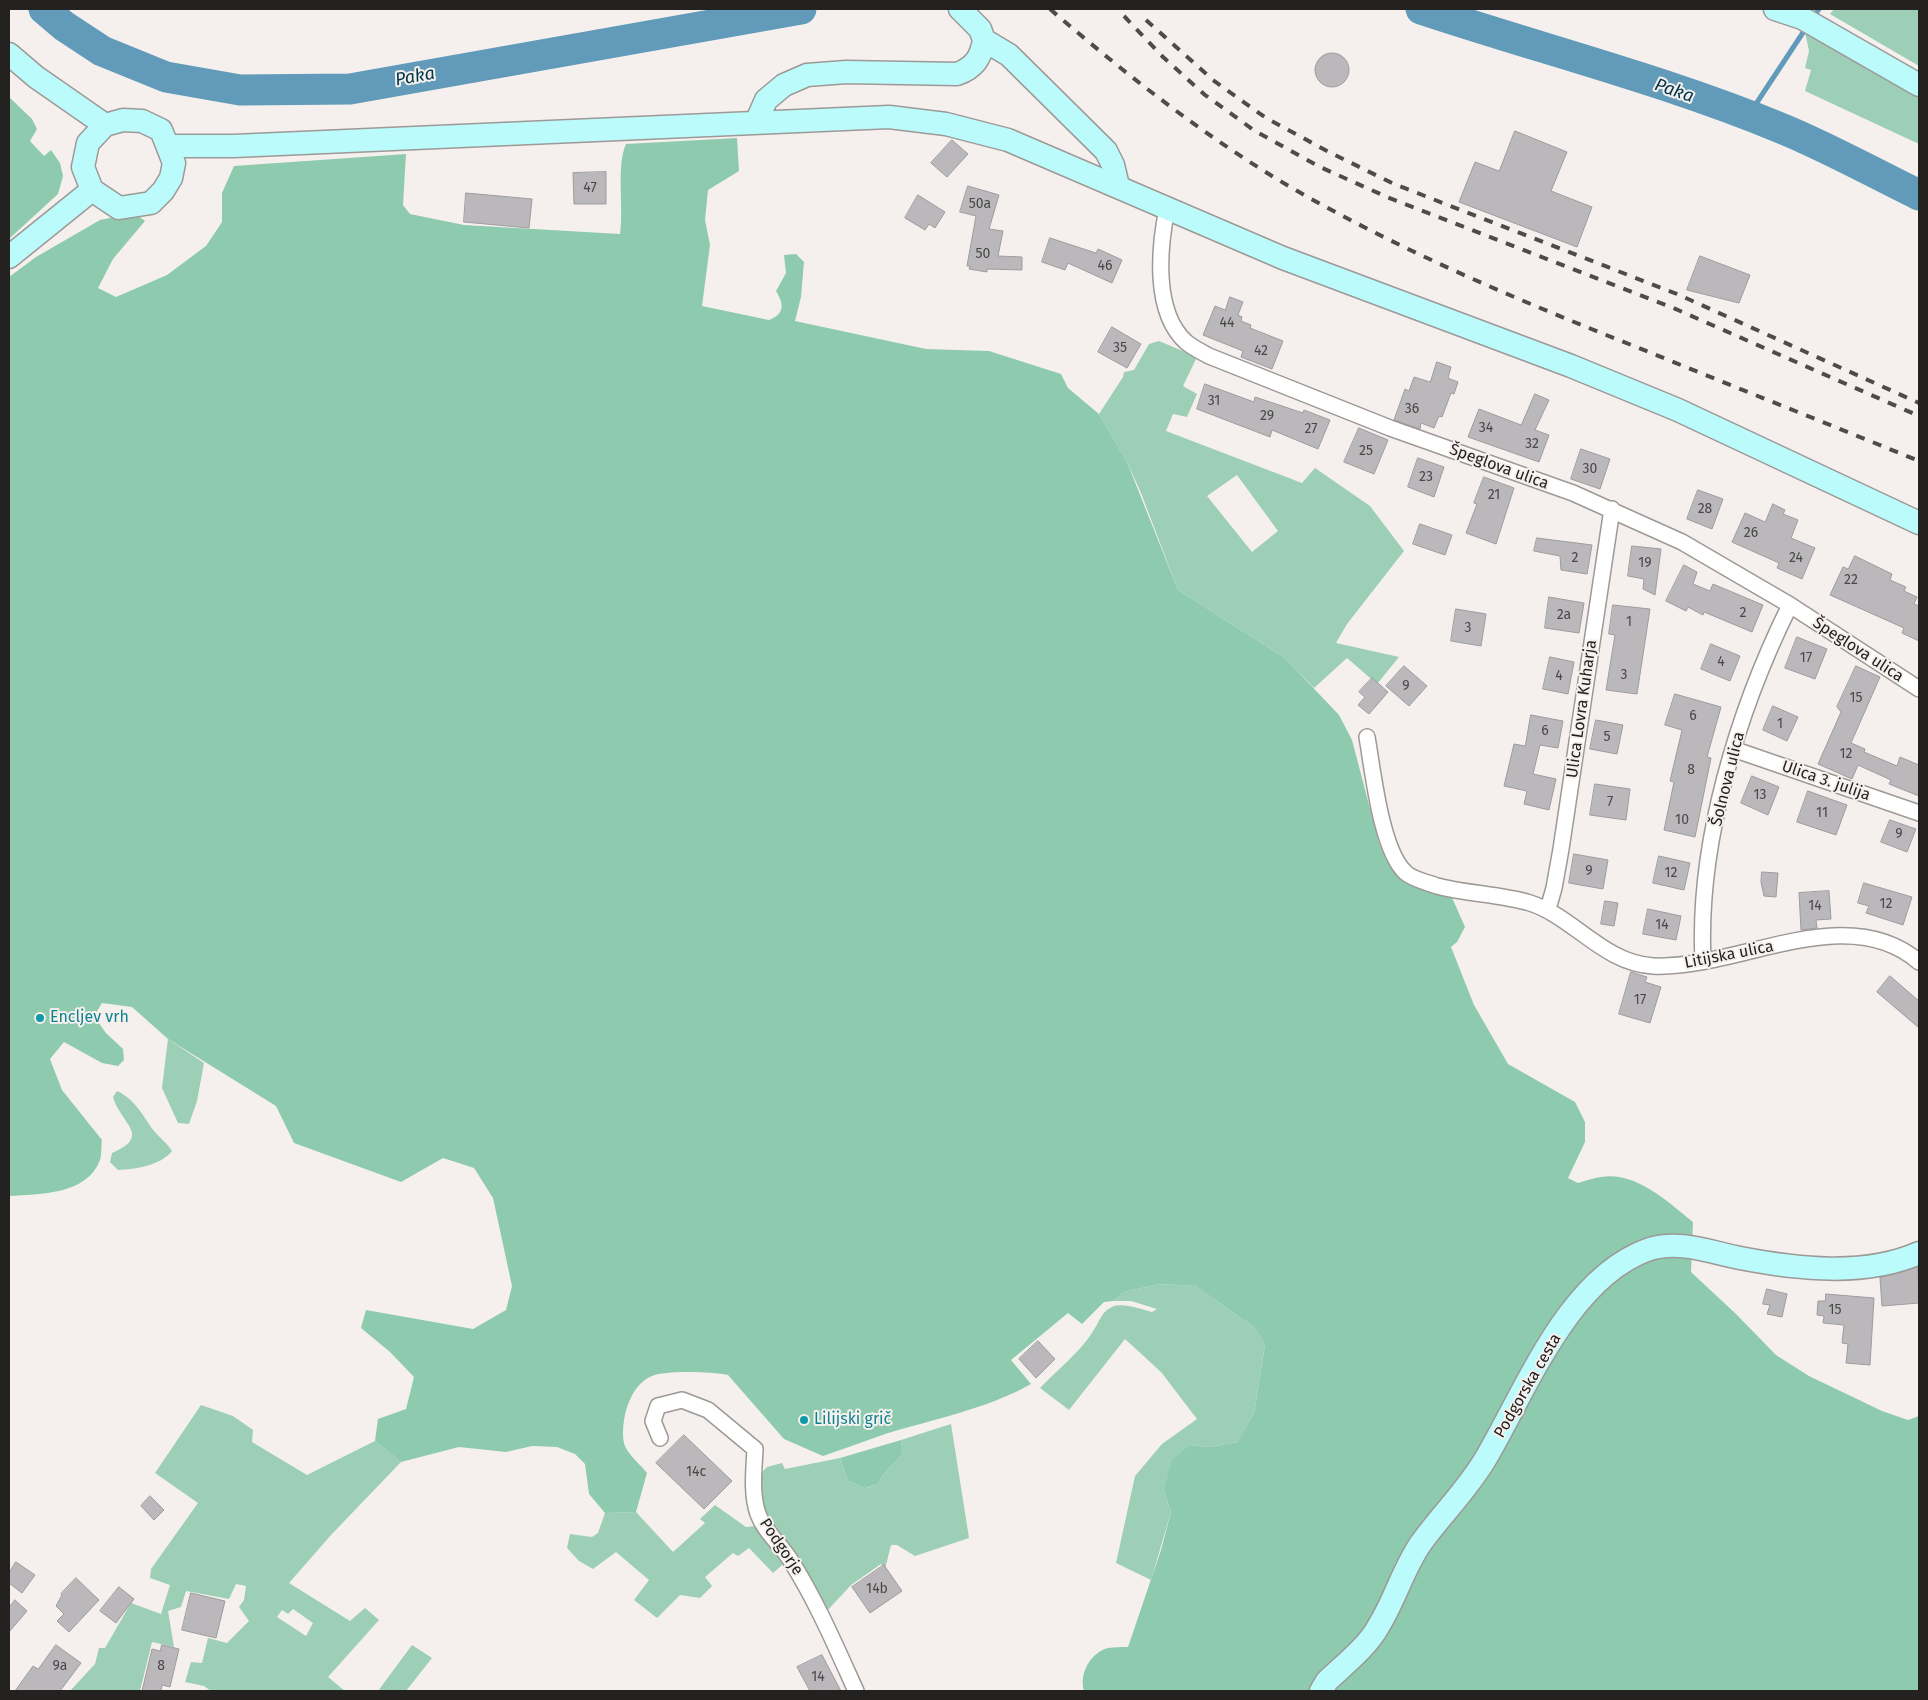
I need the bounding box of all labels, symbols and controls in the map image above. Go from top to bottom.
water label: Paka [393,63,437,91]
water label: Paka [1652,74,1696,108]
house number: 47 [583,180,597,196]
house number: 50a [969,196,991,212]
house number: 50 [976,246,990,262]
house number: 46 [1098,258,1112,274]
house number: 44 [1220,315,1234,331]
house number: 35 [1113,340,1127,356]
house number: 42 [1254,343,1268,359]
house number: 31 [1208,393,1220,409]
house number: 36 [1405,401,1419,417]
house number: 29 [1260,408,1274,424]
house number: 34 [1479,420,1493,436]
house number: 27 [1304,421,1318,437]
house number: 32 [1525,436,1539,452]
street label: Špeglova ulica [1447,440,1551,494]
house number: 25 [1359,443,1373,459]
house number: 30 [1583,461,1597,477]
house number: 23 [1419,469,1433,485]
house number: 21 [1488,487,1500,503]
house number: 28 [1698,501,1712,517]
house number: 26 [1744,525,1758,541]
house number: 2 [1572,550,1578,566]
house number: 24 [1789,550,1803,566]
house number: 19 [1638,555,1652,571]
house number: 22 [1844,572,1858,588]
house number: 2 [1740,605,1746,621]
house number: 2a [1557,607,1571,623]
house number: 1 [1626,614,1632,630]
street label: Špeglova ulica [1809,614,1907,686]
house number: 3 [1465,620,1471,636]
street label: Ulica Lovra Kuharja [1563,639,1601,779]
house number: 17 [1800,650,1812,666]
house number: 4 [1717,654,1725,670]
house number: 3 [1621,667,1627,683]
house number: 4 [1555,668,1563,684]
house number: 9 [1402,678,1410,694]
house number: 15 [1849,690,1863,706]
house number: 6 [1689,708,1697,724]
house number: 1 [1777,716,1783,732]
house number: 6 [1541,723,1549,739]
house number: 5 [1603,729,1611,745]
street label: Šolnova ulica [1707,730,1749,828]
house number: 12 [1840,746,1852,762]
street label: Ulica 3. julija [1779,757,1873,805]
house number: 8 [1687,762,1695,778]
house number: 13 [1753,787,1767,803]
house number: 7 [1607,794,1613,810]
house number: 11 [1816,805,1828,821]
house number: 10 [1675,812,1689,828]
house number: 9 [1895,826,1903,842]
house number: 9 [1585,863,1593,879]
house number: 12 [1665,865,1677,881]
house number: 12 [1880,896,1892,912]
house number: 14 [1808,898,1822,914]
house number: 14 [1655,917,1669,933]
street label: Litijska ulica [1683,937,1775,973]
house number: 17 [1634,992,1646,1008]
place label: Encljev vrh [50,1008,129,1028]
marker: Encljev vrh [34,1012,46,1024]
house number: 15 [1828,1302,1842,1318]
street label: Podgorska cesta [1490,1330,1566,1442]
place label: Lilijski grič [814,1410,891,1430]
marker: Lilijski grič [798,1414,810,1426]
house number: 14c [686,1464,706,1480]
street label: Podgorje [755,1515,807,1579]
house number: 14b [866,1581,888,1597]
house number: 9a [53,1658,67,1674]
house number: 8 [157,1658,165,1674]
house number: 14 [811,1669,825,1685]

